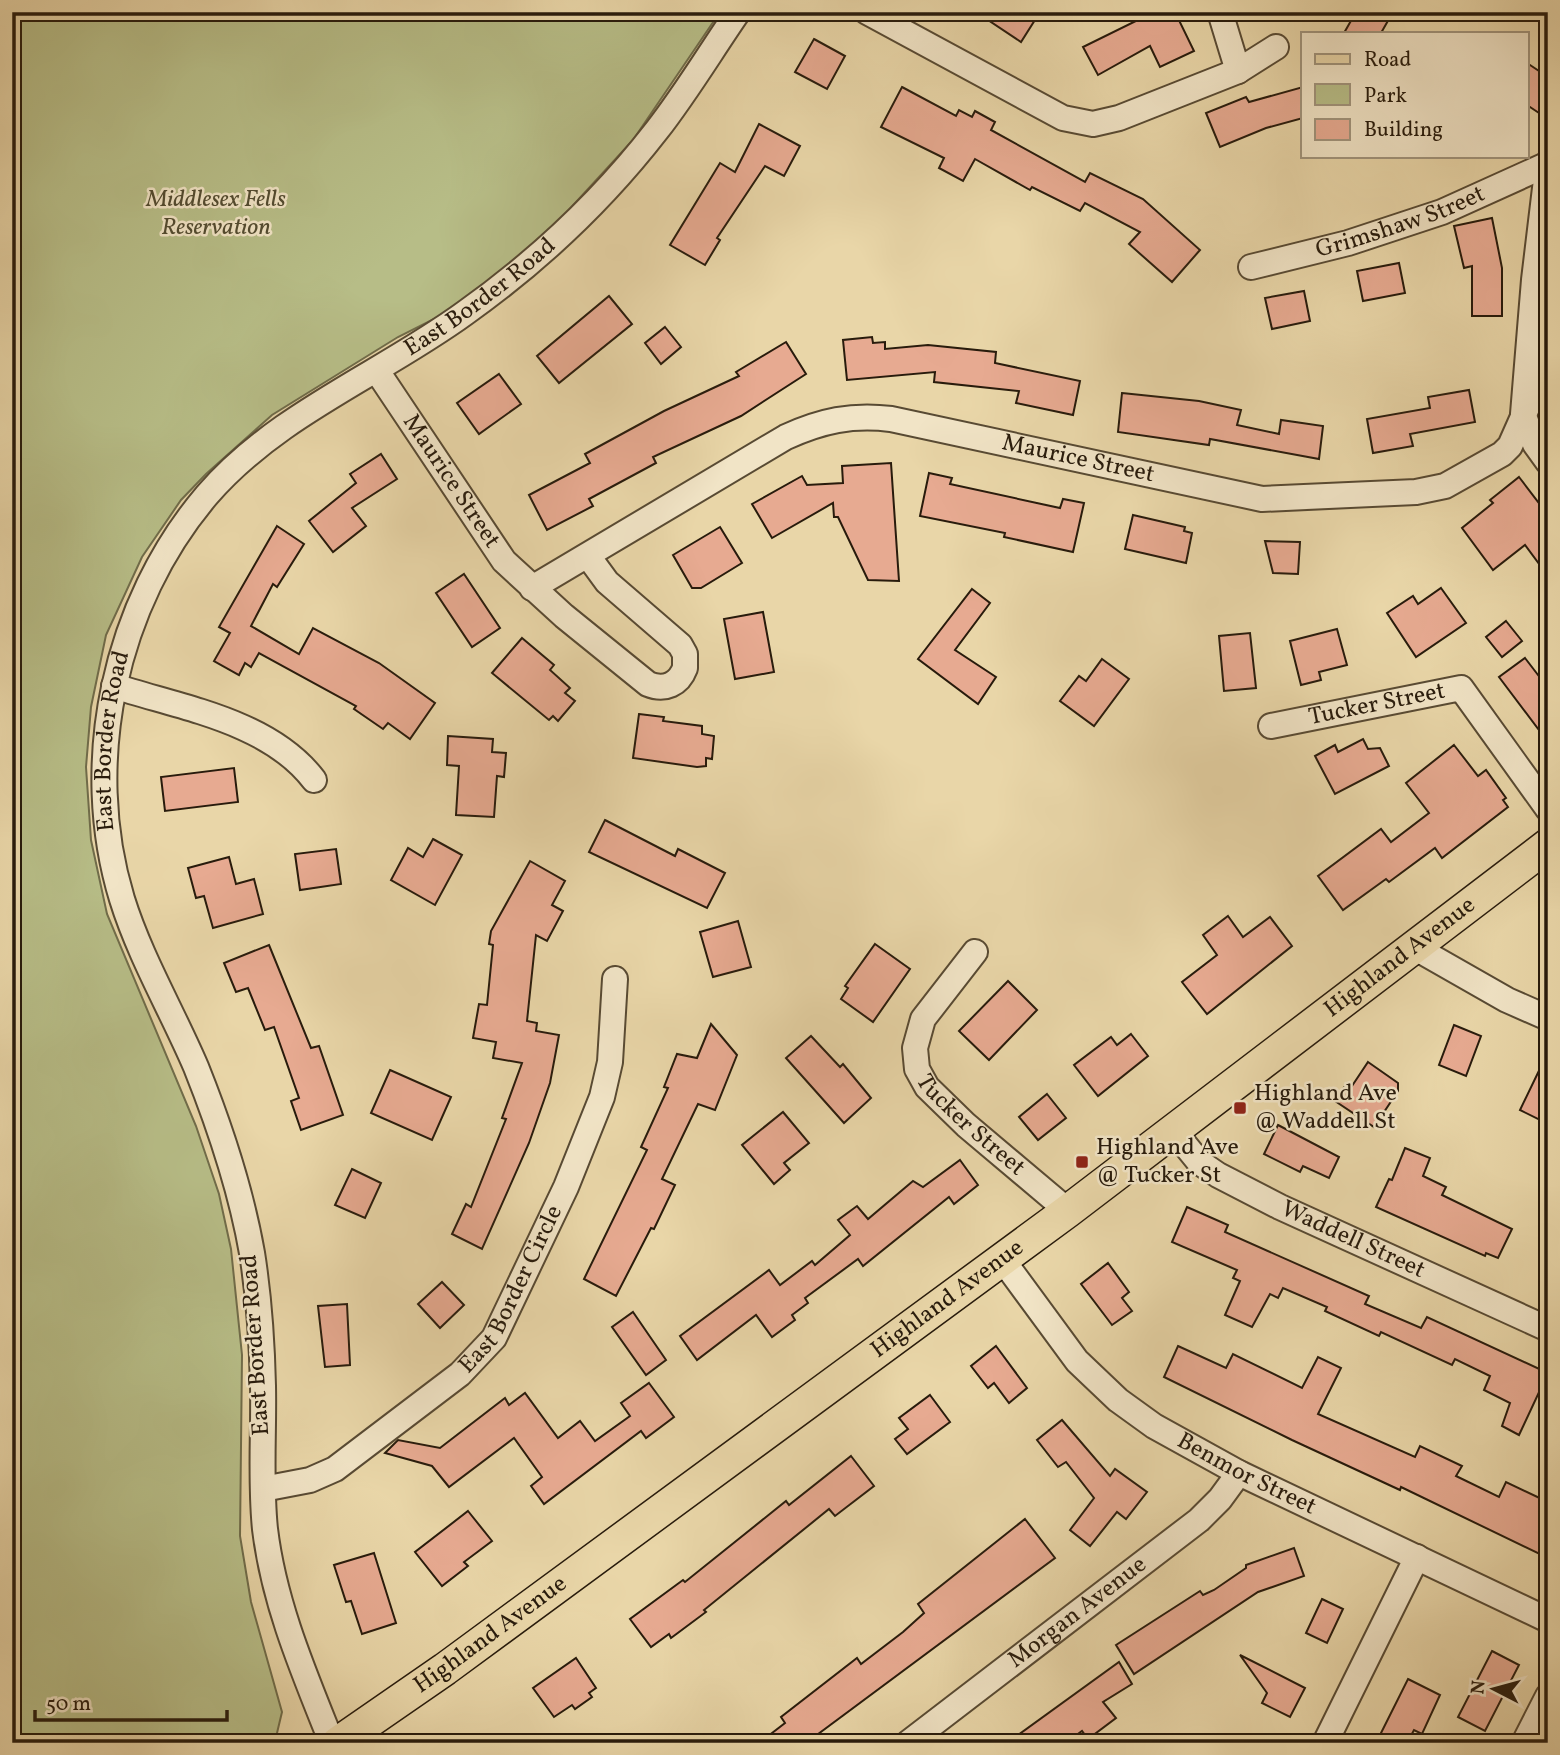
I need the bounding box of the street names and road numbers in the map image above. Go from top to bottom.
street label: Grimshaw Street [1312,178,1491,267]
street label: East Border Road [398,230,564,366]
street label: Maurice Street [394,408,508,555]
street label: Maurice Street [999,426,1158,492]
street label: East Border Road [87,647,139,833]
street label: Tucker Street [1306,675,1448,735]
street label: Highland Avenue [1317,889,1483,1027]
street label: Tucker Street [906,1068,1032,1185]
street label: Waddell Street [1275,1193,1430,1288]
street label: East Border Circle [451,1200,572,1382]
street label: Highland Avenue [864,1232,1031,1367]
street label: East Border Road [233,1253,279,1437]
street label: Benmor Street [1170,1425,1322,1524]
street label: Morgan Avenue [1001,1549,1154,1677]
street label: Highland Avenue [407,1568,574,1702]

